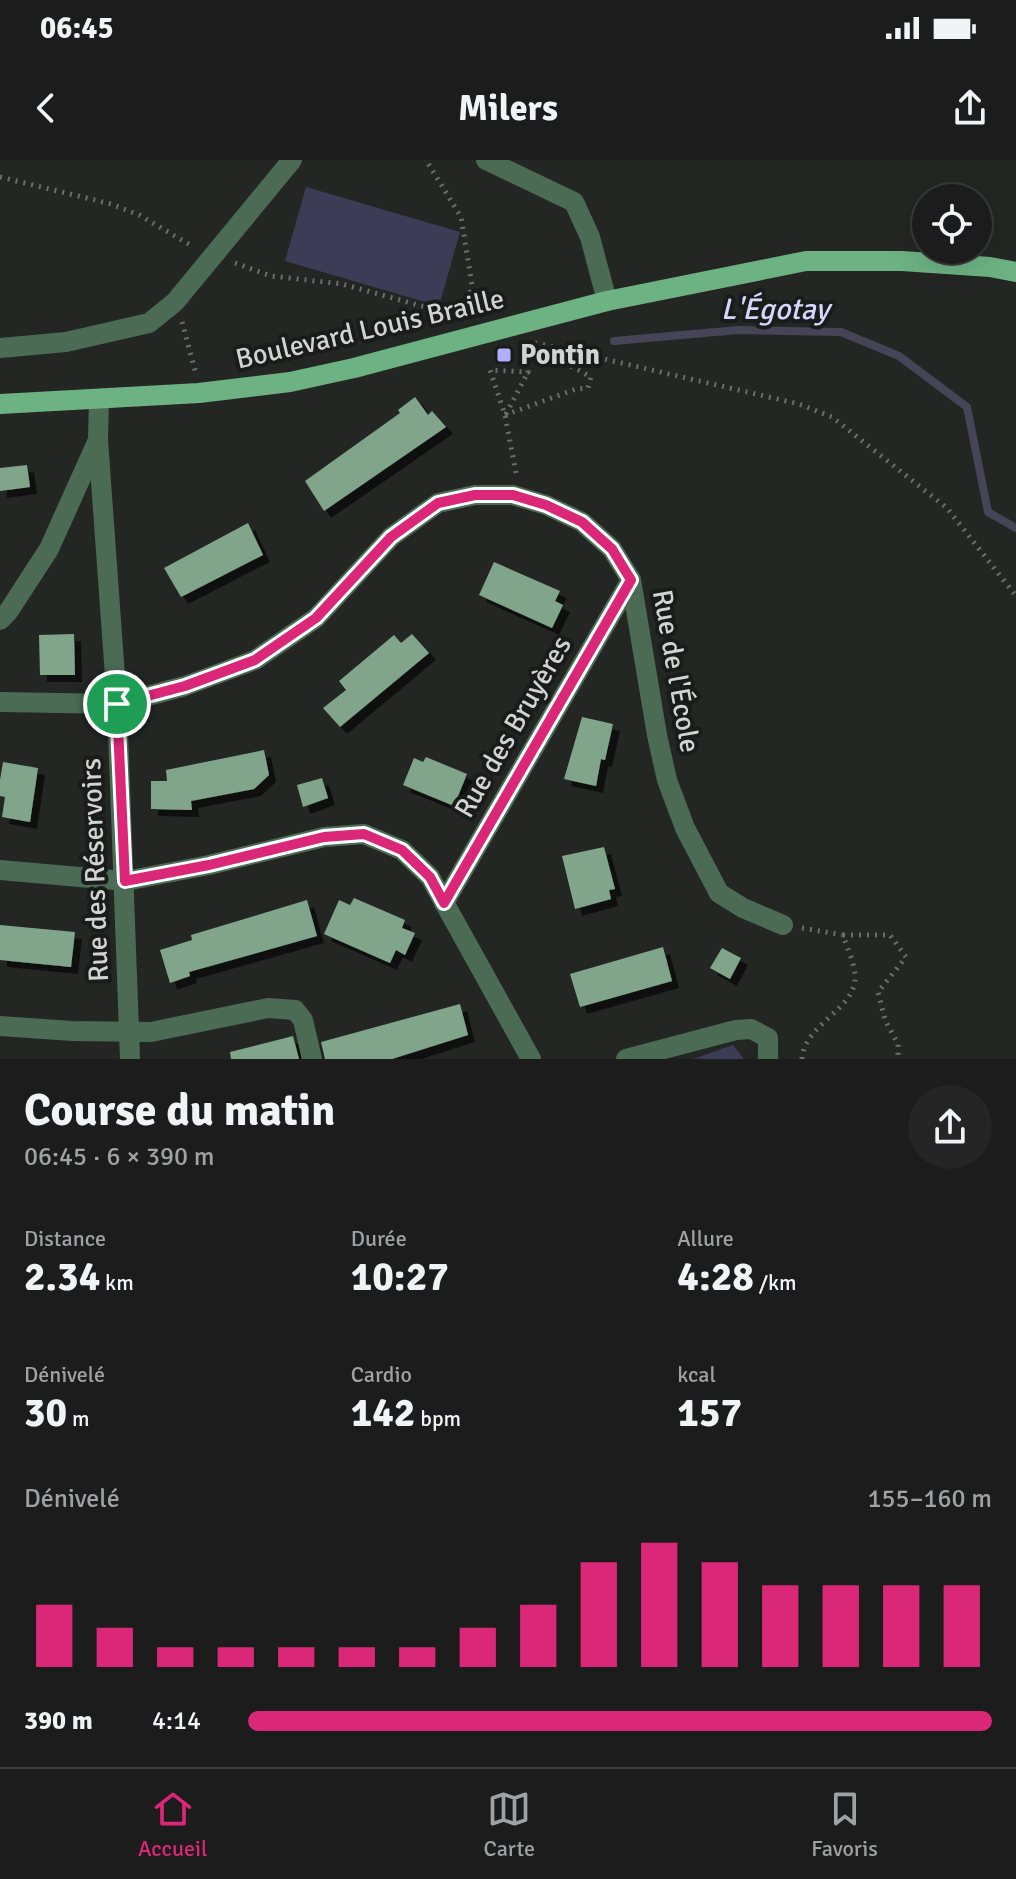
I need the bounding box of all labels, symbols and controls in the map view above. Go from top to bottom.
text: 06:45 [40,10,114,47]
icon: back [24,86,68,130]
text: Milers [458,86,558,131]
icon: share [948,86,992,130]
map controls [912,184,992,264]
button: locate [912,184,992,264]
street label: Boulevard Louis Braille [232,282,508,376]
water label: L'Égotay [721,291,833,328]
place label: Pontin [520,338,600,372]
marker: Pontin [495,346,513,364]
street label: Rue de l'École [645,587,707,755]
street label: Rue des Bruyères [447,630,579,824]
pin [83,670,151,738]
icon: arrive [95,682,139,726]
street label: Rue des Réservoirs [74,758,116,982]
text: Course du matin [24,1084,335,1138]
button: share [908,1085,992,1169]
text: 06:45 · 6 × 390 m [24,1141,215,1173]
text: Distance [24,1225,106,1252]
text: Durée [351,1225,407,1252]
text: Allure [677,1225,734,1252]
text: 2.34 [24,1252,100,1302]
text: 10:27 [351,1252,449,1302]
text: 4:28 [677,1252,754,1302]
text: km [100,1269,134,1296]
text: /km [754,1269,797,1296]
text: Dénivelé [24,1361,105,1388]
text: Cardio [351,1361,412,1388]
text: kcal [677,1361,716,1388]
text: 30 [24,1388,67,1438]
text: 142 [351,1388,415,1438]
text: 157 [677,1388,742,1438]
text: m [67,1405,90,1432]
text: bpm [415,1405,461,1432]
text: Dénivelé [24,1483,120,1515]
text: 155–160 m [868,1483,992,1515]
text: 390 m [24,1705,93,1737]
text: 4:14 [152,1705,201,1737]
tab: Accueil [138,1787,207,1862]
tab: Carte [484,1787,535,1862]
tab: Favoris [811,1787,878,1862]

